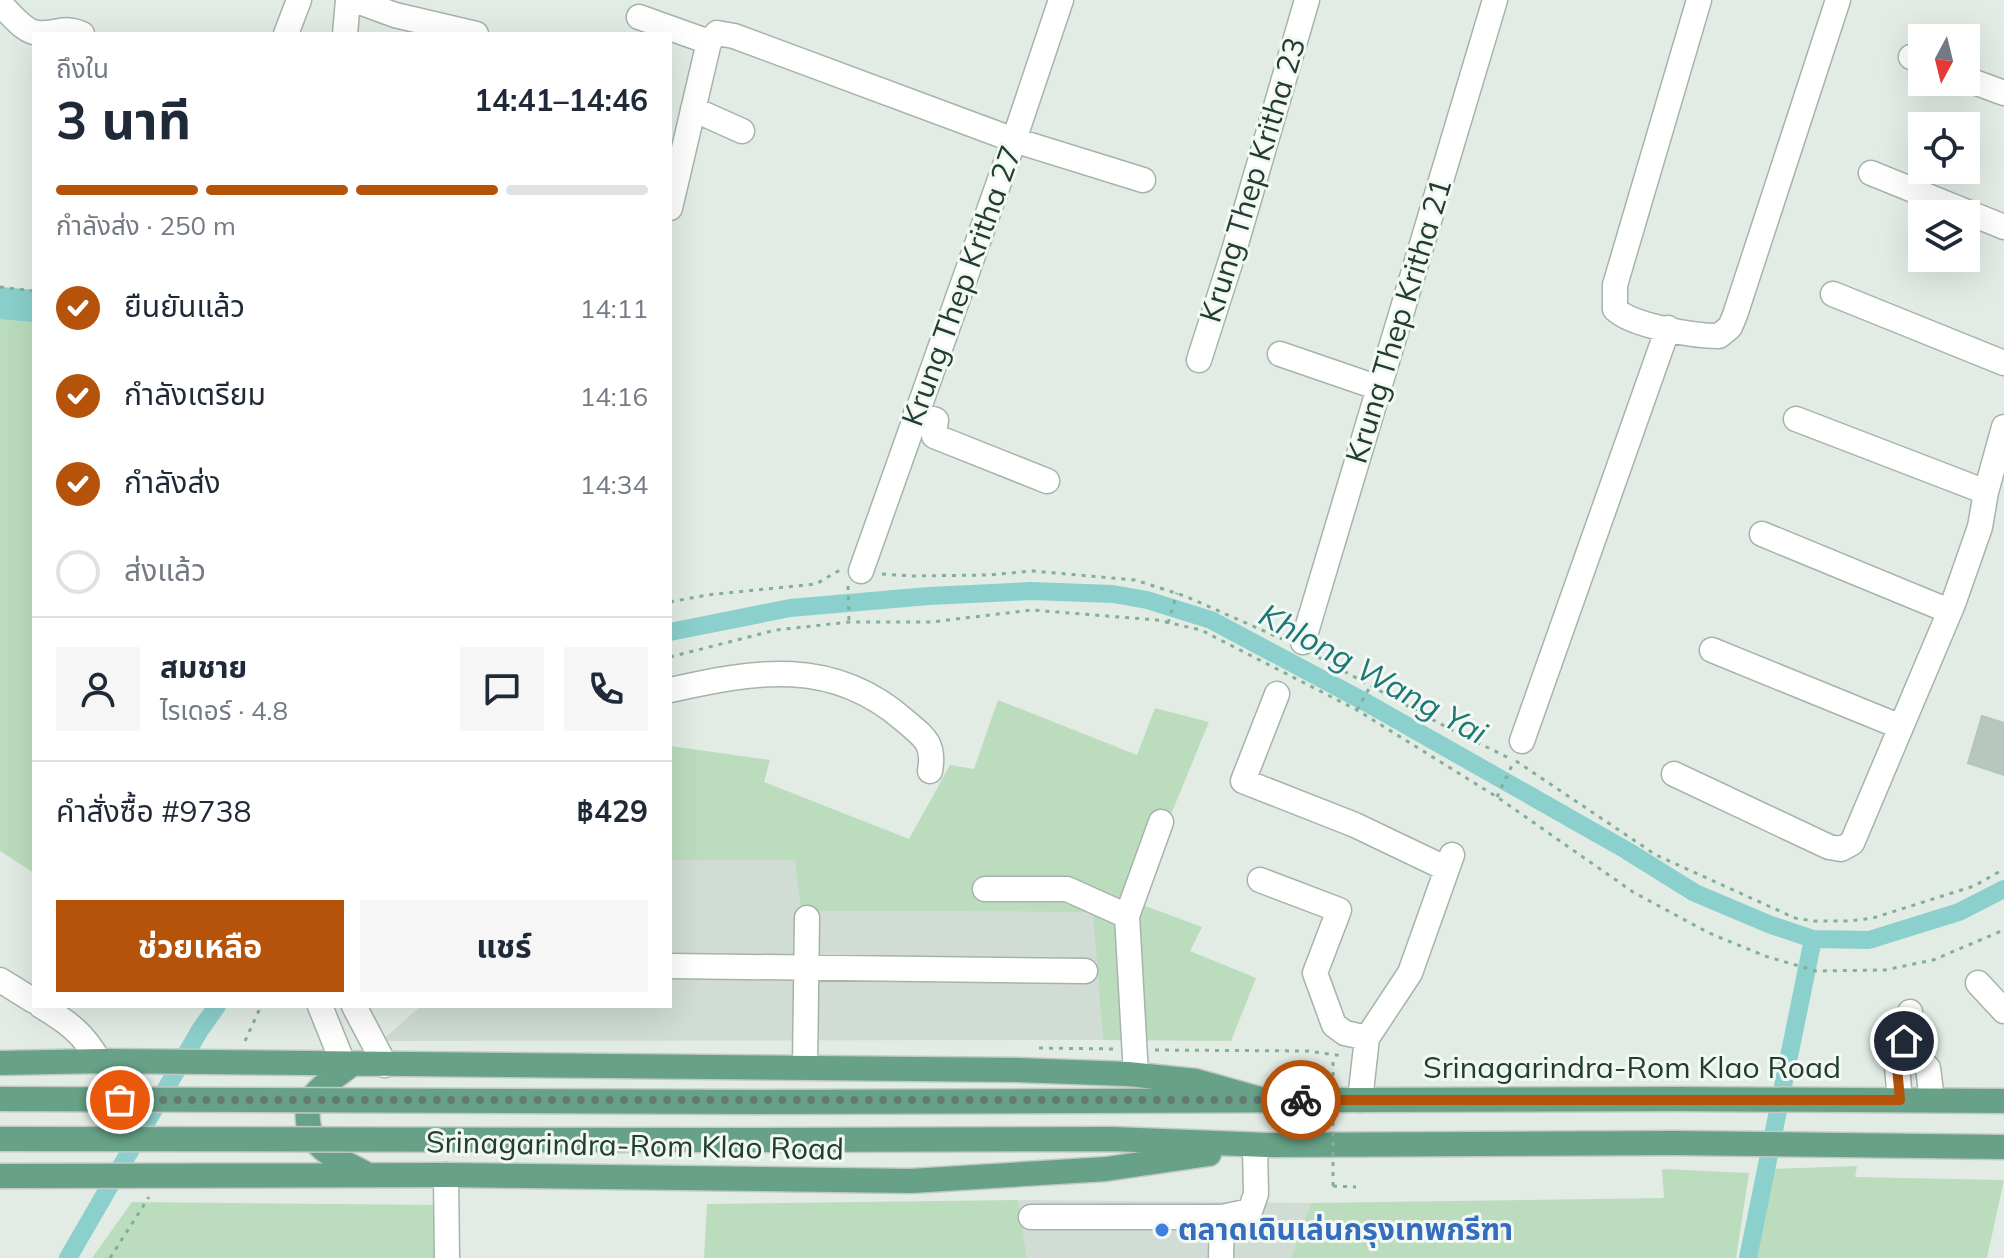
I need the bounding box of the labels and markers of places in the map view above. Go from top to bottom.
pin [1870,1007,1938,1075]
pin [86,1066,154,1134]
place label: ตลาดเดินเล่นกรุงเทพกรีฑา [1178,1210,1513,1248]
marker: ตลาดเดินเล่นกรุงเทพกรีฑา [1153,1221,1171,1239]

